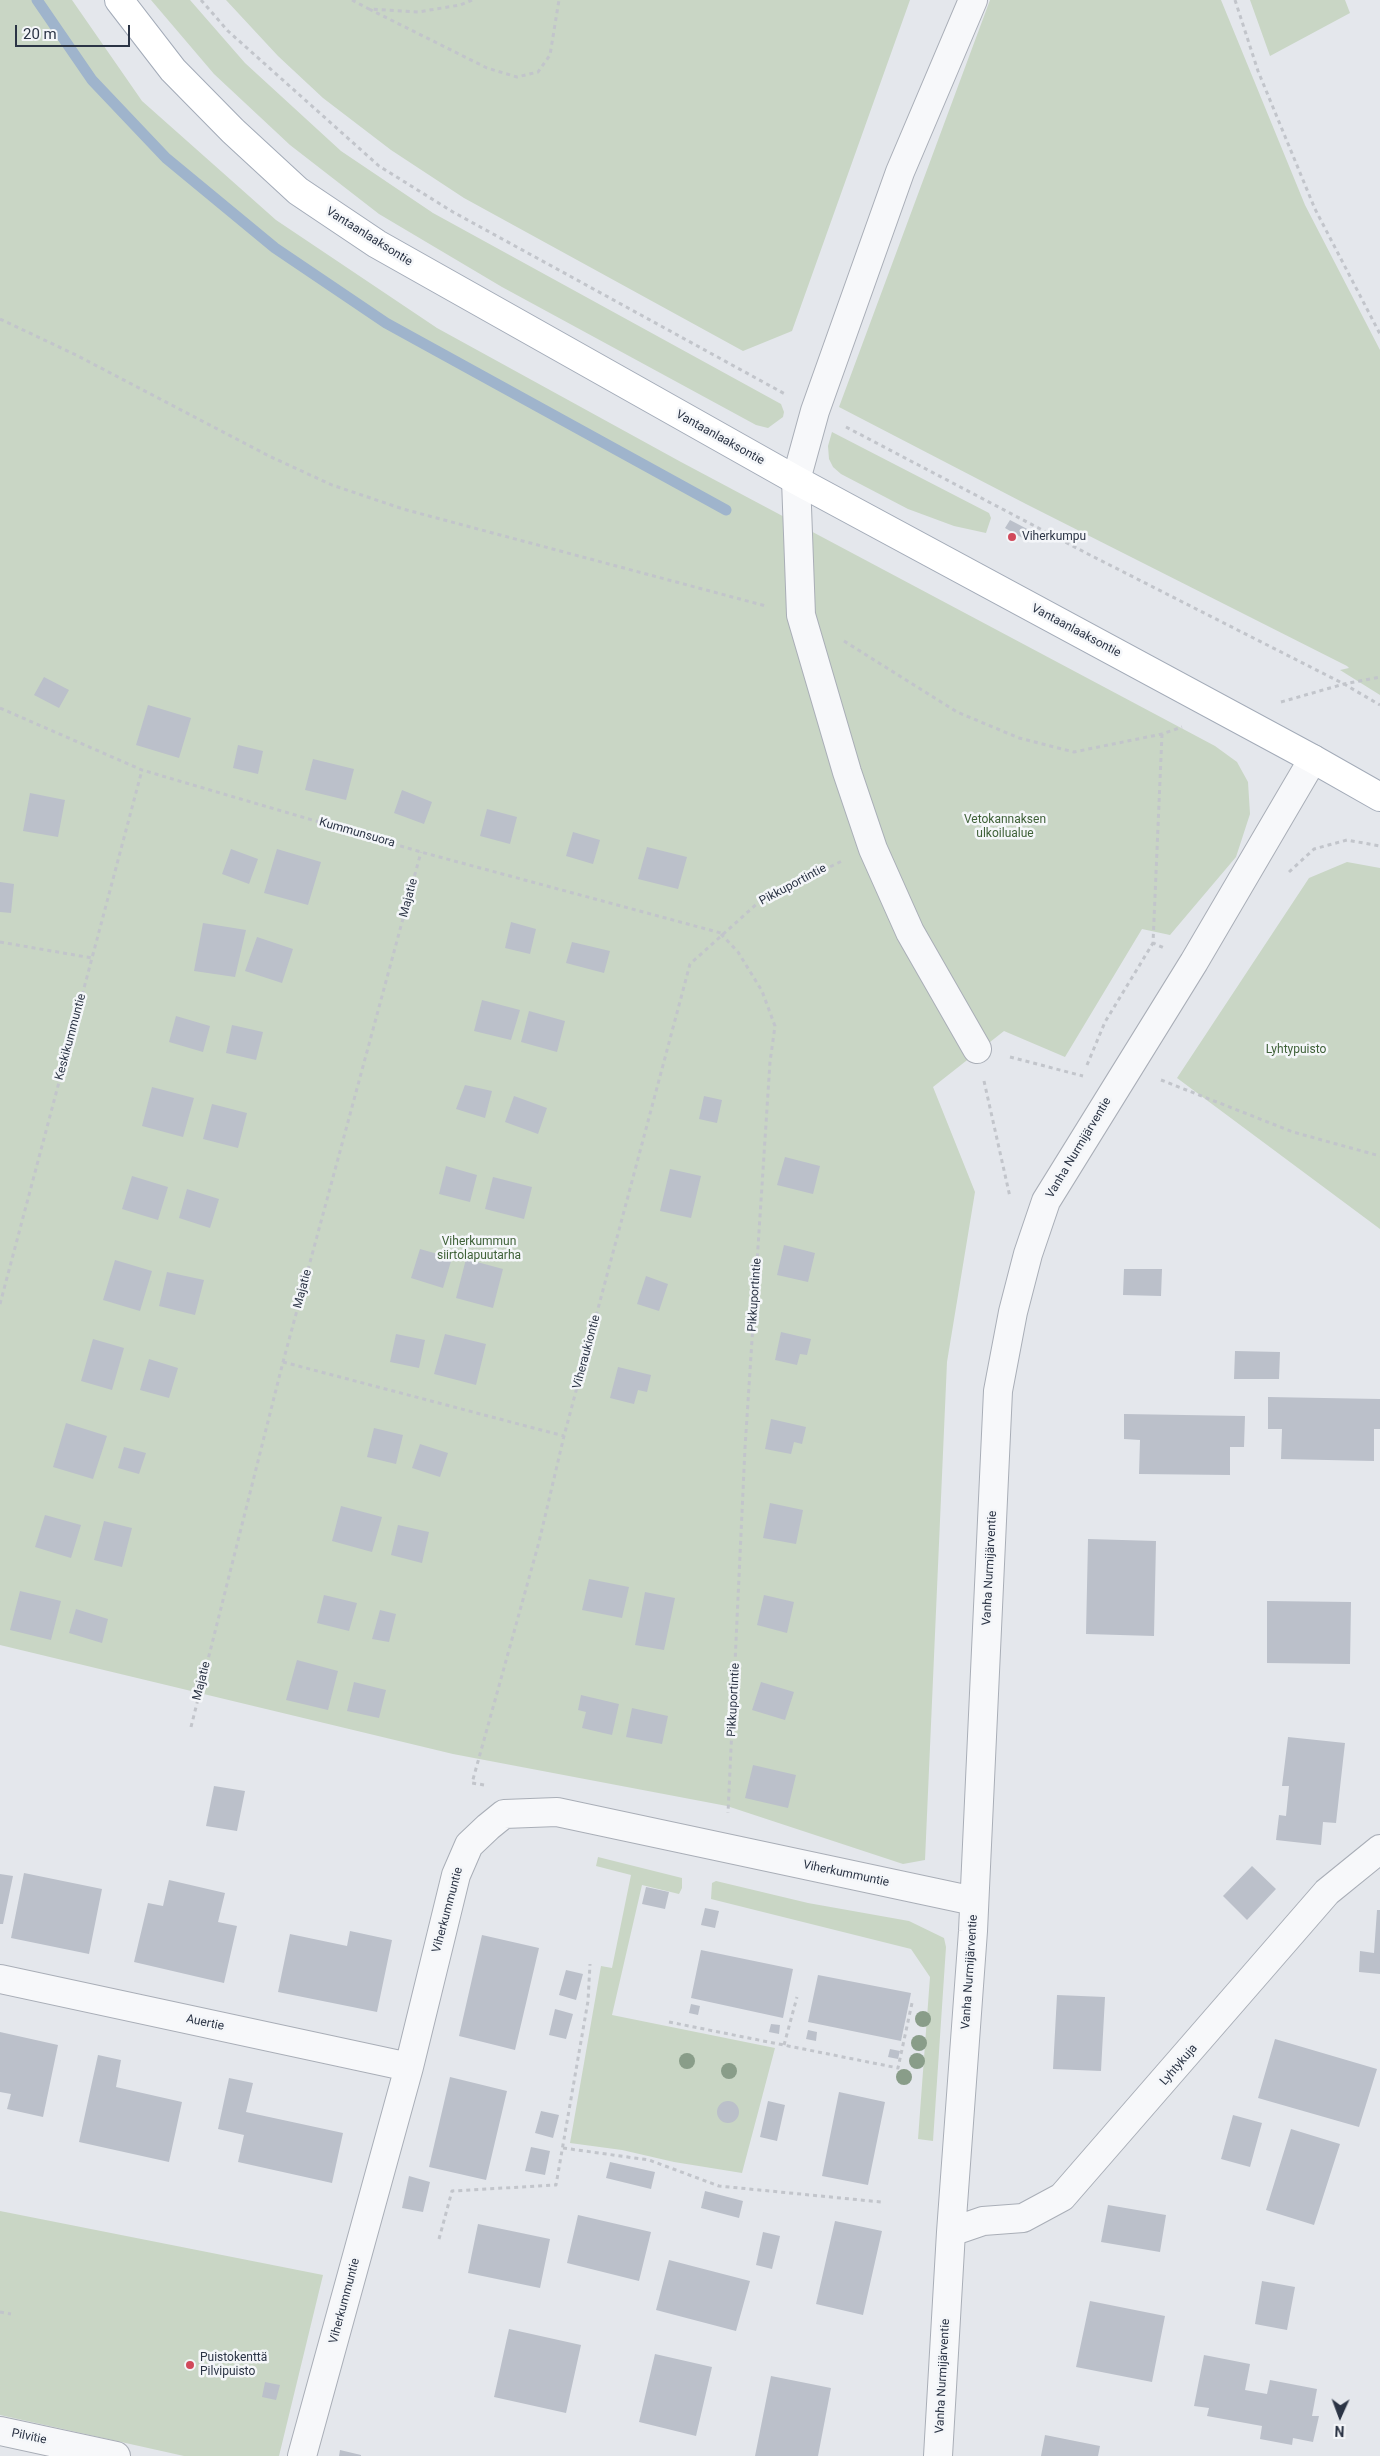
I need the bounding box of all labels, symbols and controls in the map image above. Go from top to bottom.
scale bar [18,15,132,47]
text: 20 m [23,25,57,43]
street label: Vantaanlaaksontie [323,205,415,269]
street label: Vantaanlaaksontie [673,408,767,468]
place label: Viherkumpu [1022,530,1086,544]
marker: Viherkumpu [1006,531,1018,543]
street label: Vantaanlaaksontie [1029,601,1123,661]
park label: Vetokannaksen ulkoilualue [964,813,1046,841]
street label: Kummunsuora [317,815,397,851]
street label: Pikkuportintie [757,861,829,909]
street label: Majatie [397,877,421,919]
street label: Keskikummuntie [53,992,89,1082]
park label: Lyhtypuisto [1266,1043,1326,1057]
street label: Vanha Nurmijärventie [1043,1095,1115,1201]
park label: Viherkummun siirtolapuutarha [437,1235,521,1263]
street label: Pikkuportintie [745,1258,765,1332]
street label: Majatie [291,1268,315,1310]
street label: Viheraukiontie [570,1313,604,1391]
street label: Vanha Nurmijärventie [980,1510,1000,1626]
street label: Majatie [190,1660,214,1702]
street label: Pikkuportintie [725,1663,743,1737]
street label: Viherkummuntie [802,1858,890,1890]
street label: Viherkummuntie [430,1866,466,1954]
street label: Vanha Nurmijärventie [959,1914,981,2030]
street label: Auertie [185,2012,225,2034]
street label: Lyhtykuja [1157,2042,1201,2088]
street label: Viherkummuntie [327,2257,363,2345]
street label: Vanha Nurmijärventie [933,2318,953,2434]
place label: Puistokenttä Pilvipuisto [200,2351,267,2379]
marker: Puistokenttä Pilvipuisto [184,2359,196,2371]
north arrow [1315,2391,1365,2441]
text: N [1334,2423,1345,2439]
street label: Pilvitie [10,2426,48,2448]

